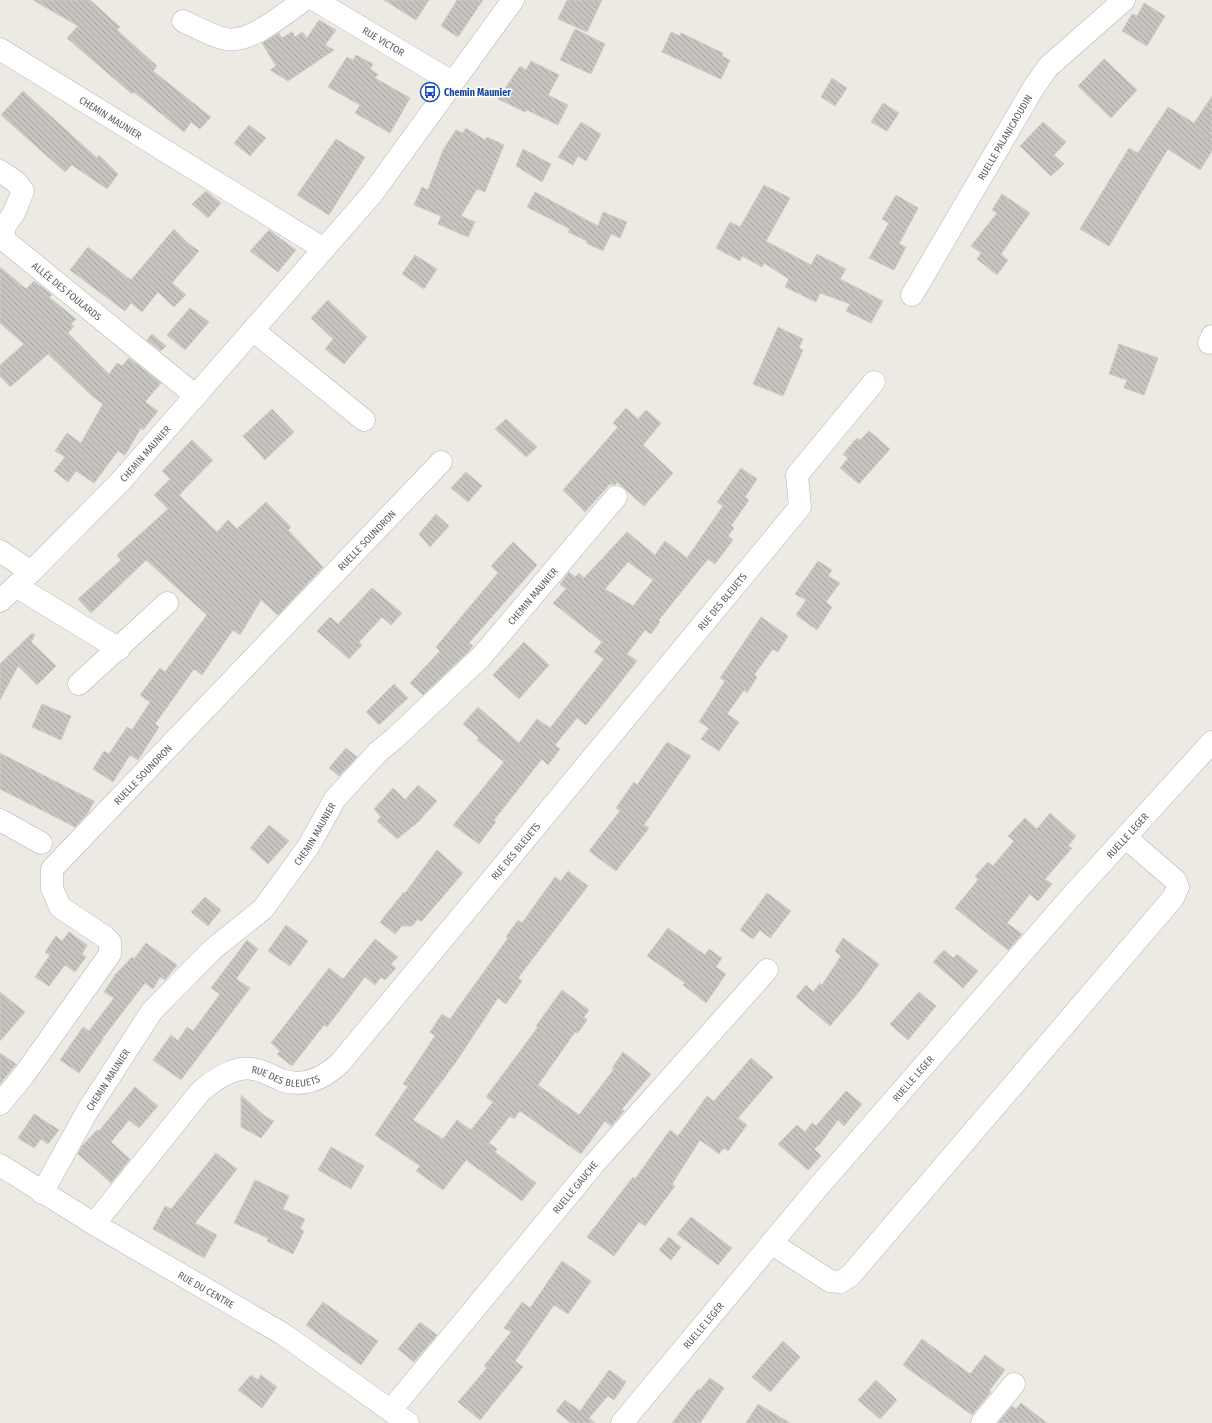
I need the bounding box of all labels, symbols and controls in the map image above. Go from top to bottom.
street label: RUE VICTOR [360,25,407,59]
bus stop icon: Chemin Maunier [419,81,441,103]
place label: Chemin Maunier [444,87,511,99]
street label: RUELLE PALANICAOUDIN [976,93,1035,183]
street label: CHEMIN MAUNIER [77,94,144,142]
street label: ALLÉE DES FOULARDS [29,260,103,324]
street label: CHEMIN MAUNIER [118,423,174,485]
street label: RUELLE SOUNDRON [336,508,399,573]
street label: CHEMIN MAUNIER [506,565,561,628]
street label: RUE DES BLEUETS [696,571,750,633]
street label: RUELLE SOUNDRON [112,742,175,807]
street label: CHEMIN MAUNIER [292,800,339,868]
street label: RUELLE LEGER [1104,811,1152,861]
street label: RUE DES BLEUETS [489,821,543,883]
street label: CHEMIN MAUNIER [84,1047,133,1113]
street label: RUELLE LEGER [890,1053,937,1104]
street label: RUE DES BLEUETS [251,1064,322,1090]
street label: RUELLE GAUCHE [551,1159,601,1216]
street label: RUE DU CENTRE [176,1269,236,1311]
street label: RUELLE LEGER [681,1300,727,1352]

